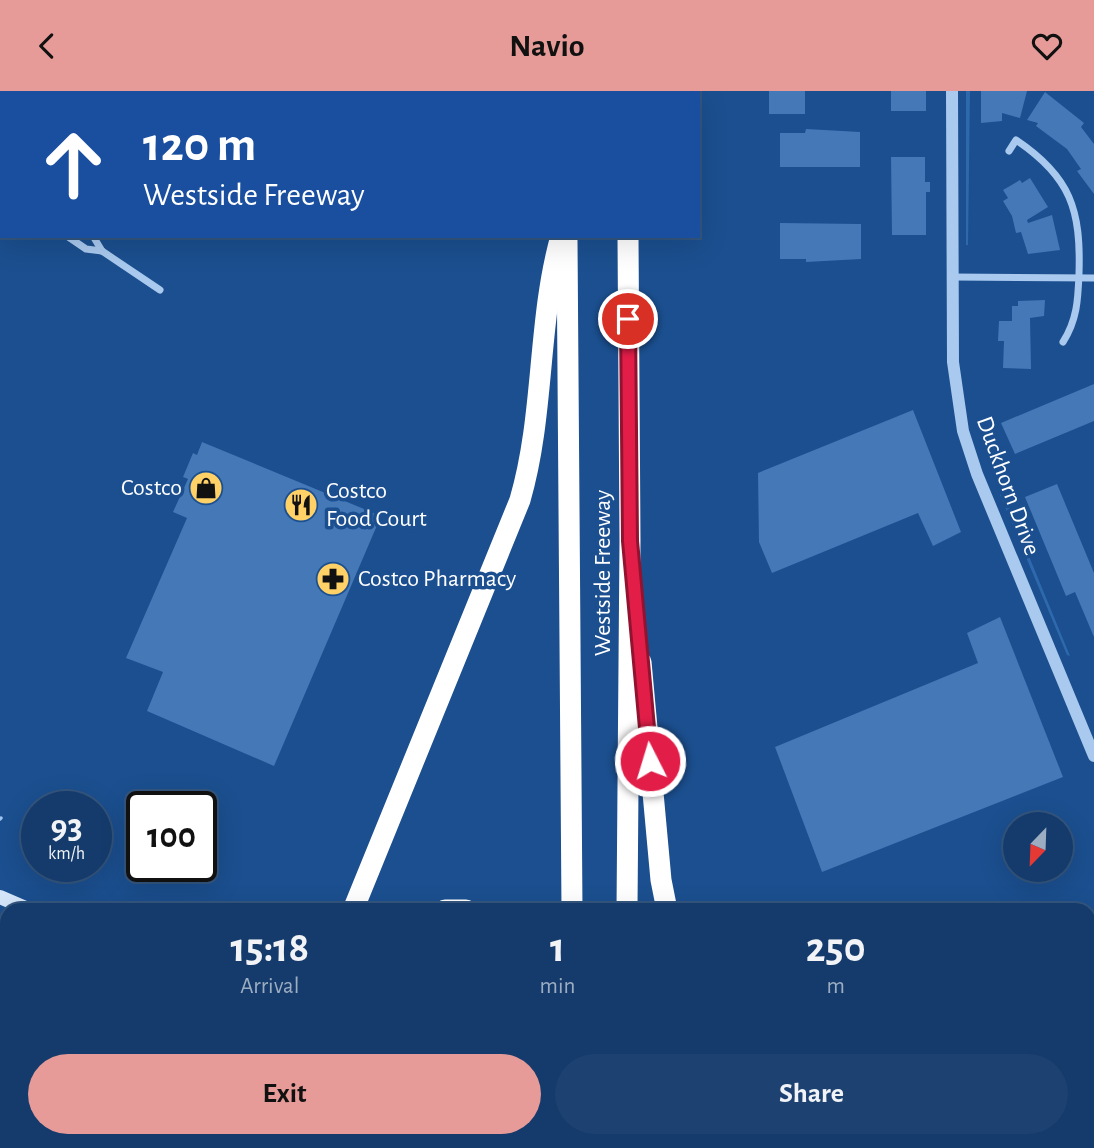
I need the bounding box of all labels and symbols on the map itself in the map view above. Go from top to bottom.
pin [598,289,658,349]
street label: Duckhorn Drive [972,413,1044,559]
shop icon: Costco [187,469,225,507]
place label: Costco [121,476,182,500]
place label: Costco Food Court [326,479,427,531]
restaurant icon: Costco Food Court [282,486,320,524]
street label: Westside Freeway [591,490,615,656]
pharmacy icon: Costco Pharmacy [314,560,352,598]
place label: Costco Pharmacy [358,567,516,591]
position arrow [613,724,687,798]
speed limit sign: 100 [126,791,217,882]
north arrow [1003,812,1073,882]

